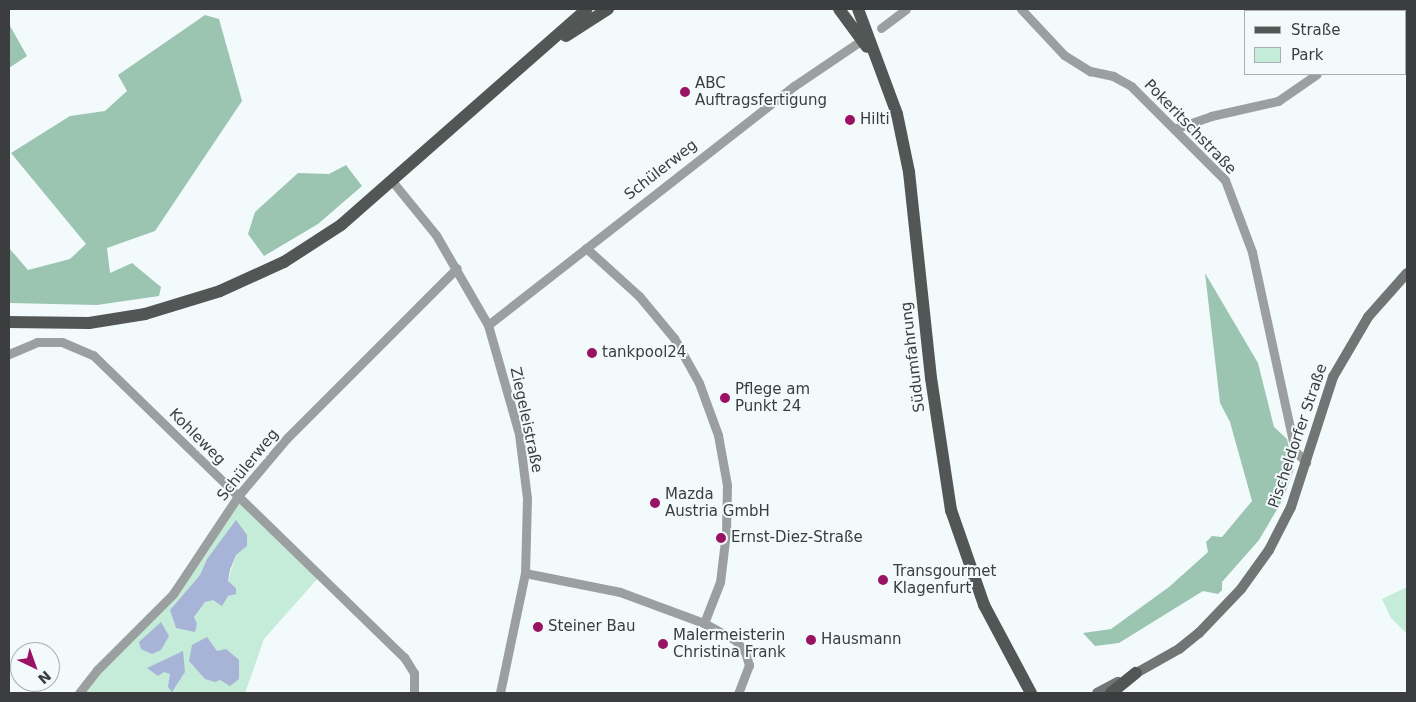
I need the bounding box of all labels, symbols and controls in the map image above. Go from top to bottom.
legend [1244,10,1406,75]
text: Straße [1291,21,1340,39]
text: Park [1291,46,1323,64]
place label: ABC Auftragsfertigung [695,74,827,109]
street label: Pokeritschstraße [1140,76,1240,178]
marker: ABC Auftragsfertigung [679,86,691,98]
place label: Hilti [860,111,890,129]
marker: Hilti [844,114,856,126]
street label: Schülerweg [621,136,701,204]
street label: Südumfahrung [897,301,929,413]
place label: tankpool24 [602,344,686,362]
marker: tankpool24 [586,347,598,359]
street label: Pischeldorfer Straße [1265,361,1331,511]
street label: Ziegeleistraße [506,365,546,475]
place label: Pflege am Punkt 24 [735,380,810,415]
marker: Pflege am Punkt 24 [719,392,731,404]
street label: Kohleweg [165,405,229,469]
street label: Schülerweg [214,425,282,505]
place label: Mazda Austria GmbH [665,485,770,520]
marker: Mazda Austria GmbH [649,497,661,509]
place label: Ernst-Diez-Straße [731,529,863,547]
marker: Ernst-Diez-Straße [715,532,727,544]
place label: Transgourmet Klagenfurt [893,562,996,597]
marker: Transgourmet Klagenfurt [877,574,889,586]
place label: Steiner Bau [548,618,635,636]
marker: Steiner Bau [532,621,544,633]
place label: Malermeisterin Christina Frank [673,626,786,661]
place label: Hausmann [821,631,902,649]
marker: Hausmann [805,634,817,646]
marker: Malermeisterin Christina Frank [657,638,669,650]
north arrow [10,642,60,692]
text: N [35,668,54,687]

